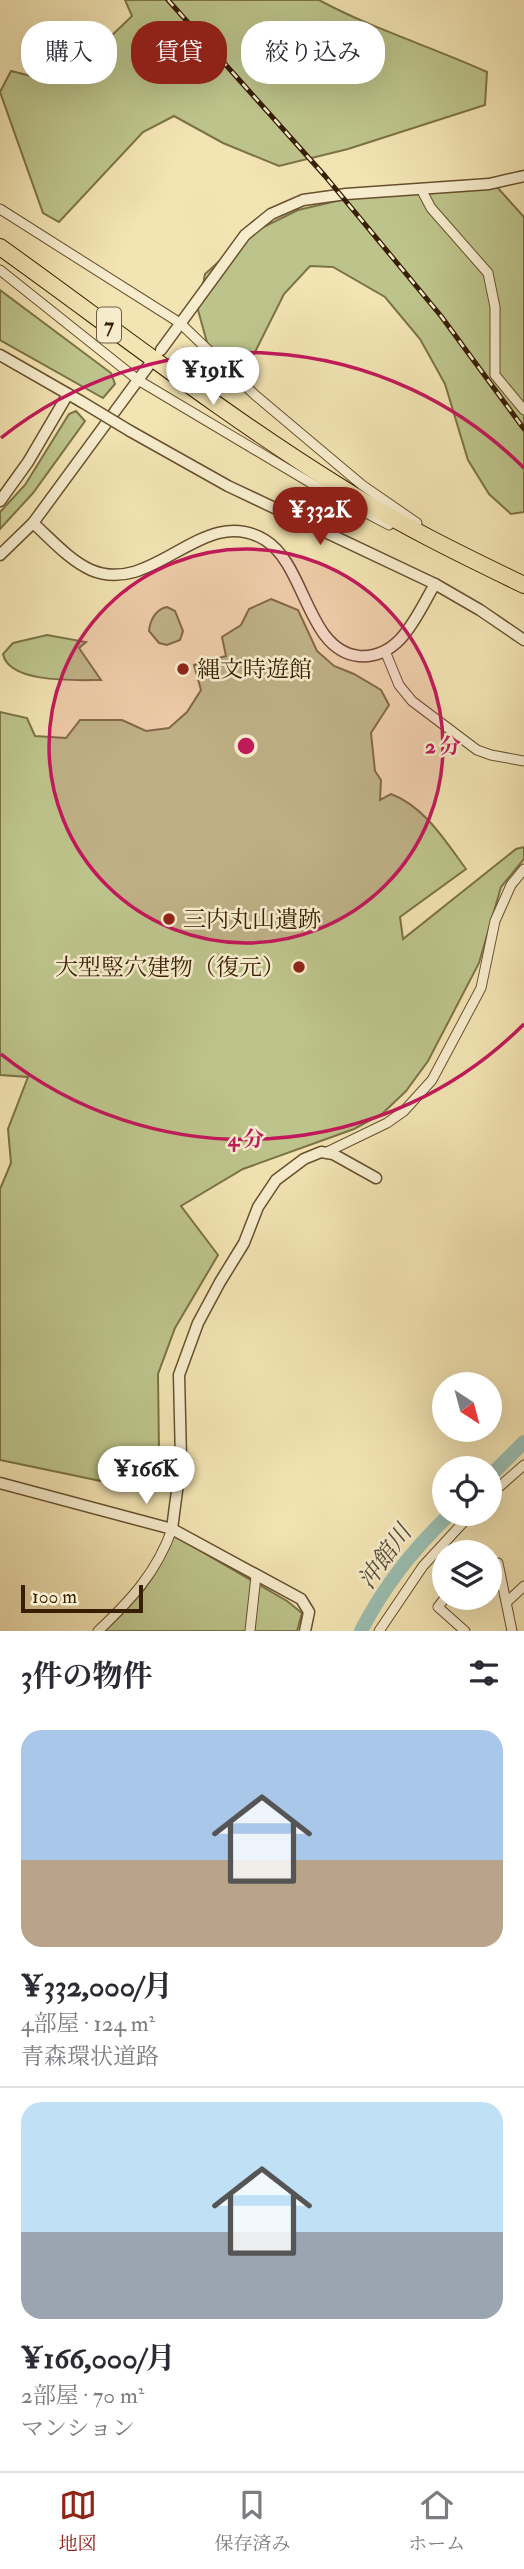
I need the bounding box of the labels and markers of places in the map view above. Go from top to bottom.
pin: ¥191K [164,348,262,407]
pin: ¥332K [271,488,369,547]
place label: 縄文時遊館 [197,655,312,684]
marker: 縄文時遊館 [175,661,191,677]
centre of rings [234,734,258,758]
place label: 三内丸山遺跡 [183,905,321,934]
marker: 三内丸山遺跡 [161,911,177,927]
place label: 大型竪穴建物（復元） [55,953,285,982]
marker: 大型竪穴建物（復元） [291,959,307,975]
pin: ¥166K [97,1446,195,1506]

